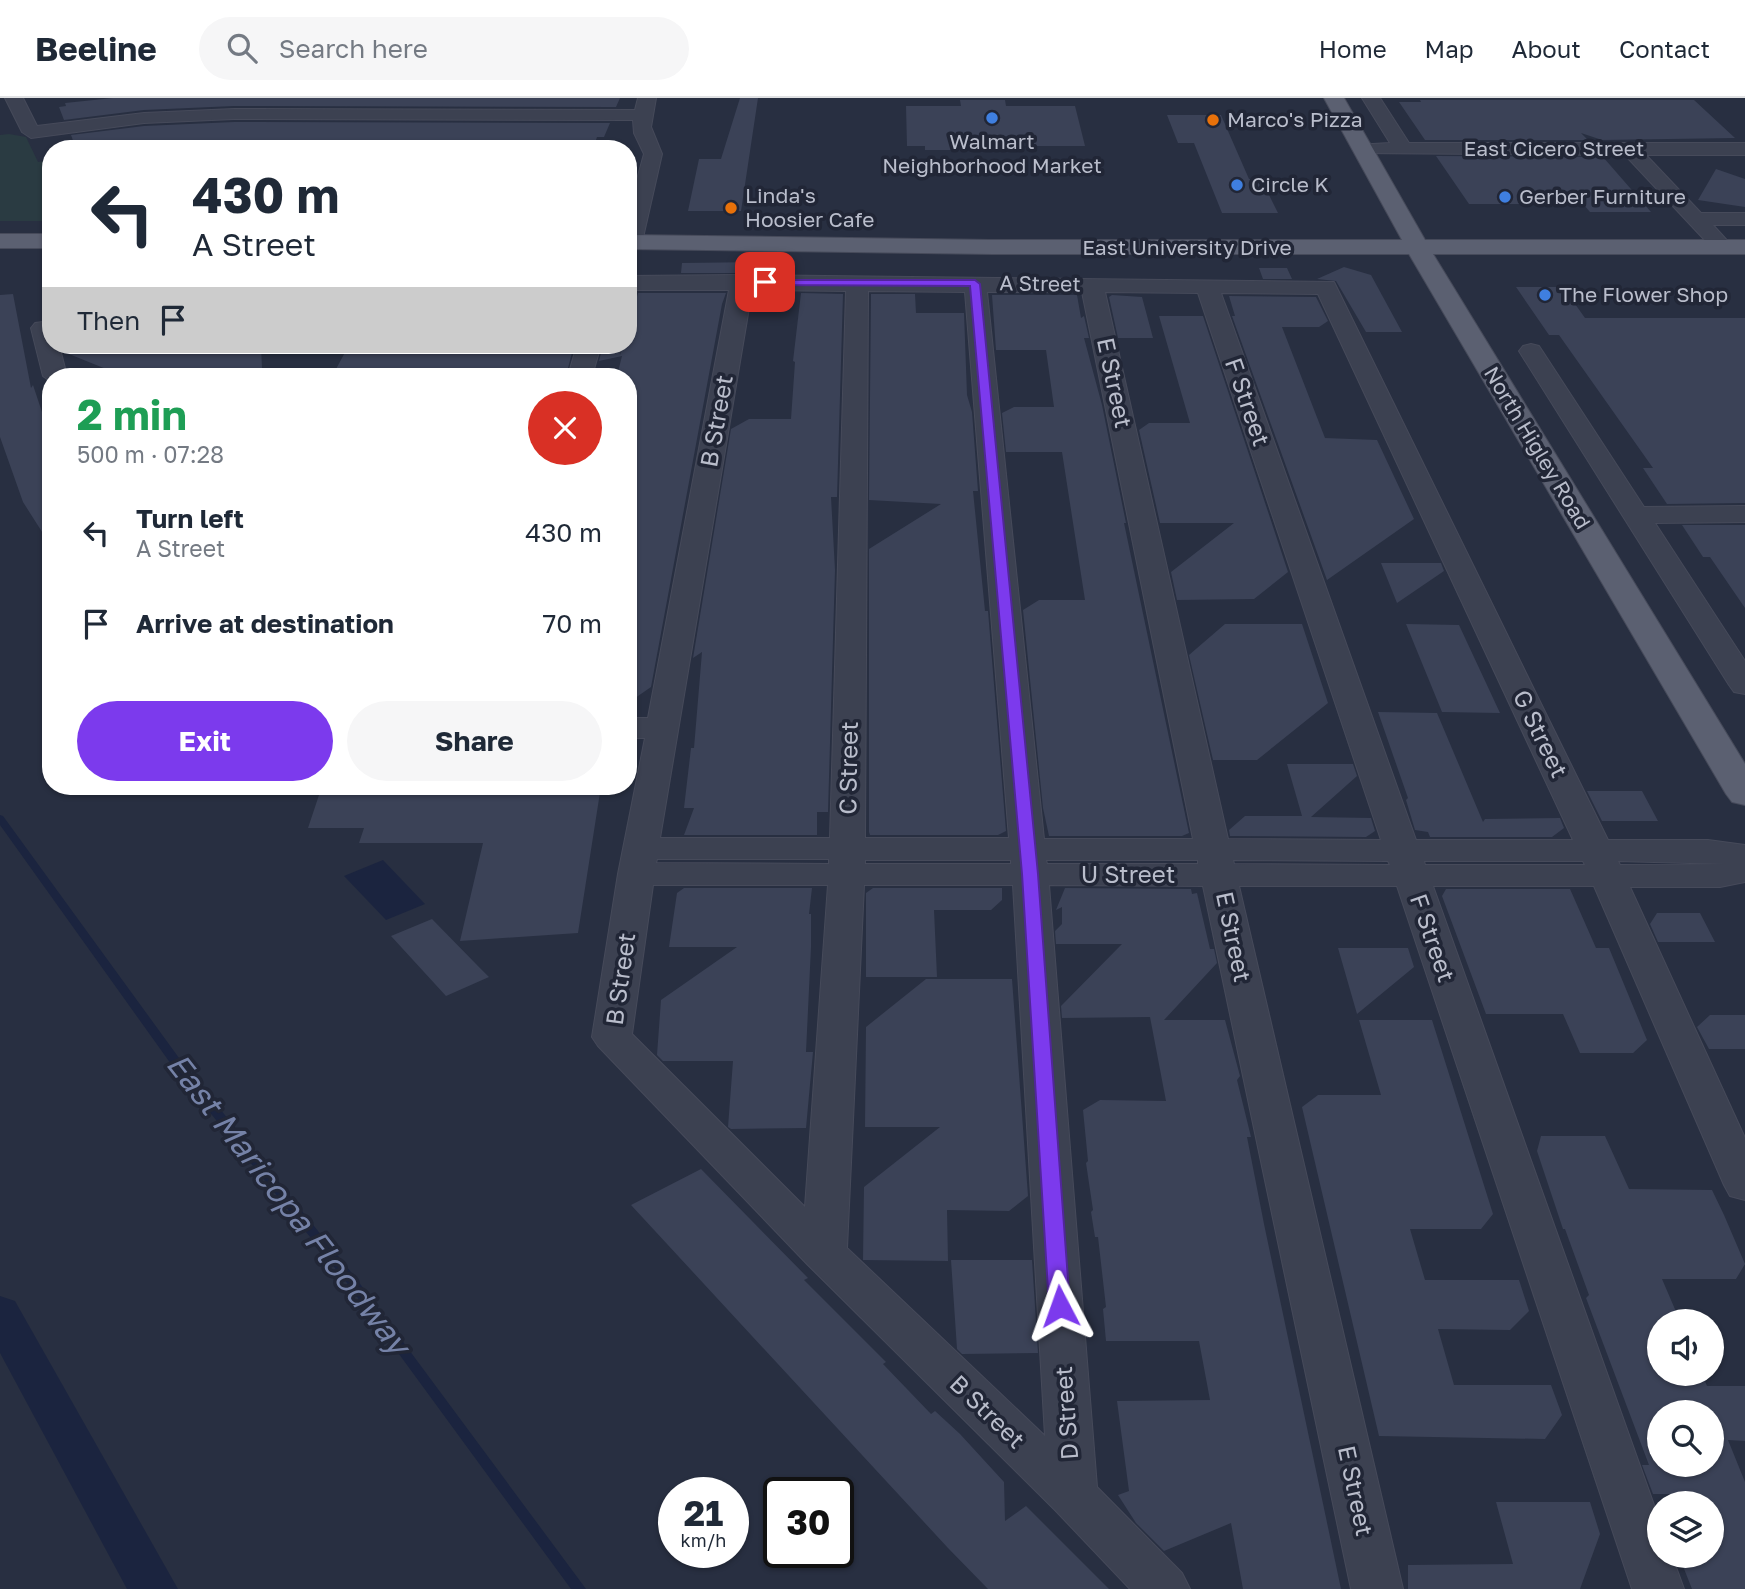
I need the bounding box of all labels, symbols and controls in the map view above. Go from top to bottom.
search box [199,17,689,80]
text: Beeline [35,29,157,68]
icon: search [223,29,261,67]
text: Search here [279,33,428,64]
text: Home [1319,34,1387,63]
text: Map [1425,34,1474,63]
text: About [1512,34,1581,63]
text: Contact [1619,34,1710,63]
place label: Marco's Pizza [1227,106,1363,132]
marker: Walmart Neighborhood Market [984,110,1000,126]
marker: Marco's Pizza [1205,112,1221,128]
place label: Walmart Neighborhood Market [882,128,1102,178]
street label: East Cicero Street [1464,135,1644,161]
text: 430 m [192,165,340,224]
icon: left [77,168,168,259]
place label: Circle K [1251,171,1329,197]
marker: Circle K [1229,177,1245,193]
place label: Linda's Hoosier Cafe [745,182,874,232]
place label: Gerber Furniture [1519,183,1686,209]
marker: Gerber Furniture [1497,189,1513,205]
marker: Linda's Hoosier Cafe [723,200,739,216]
text: A Street [192,225,316,263]
street label: East University Drive [1082,234,1292,260]
pin [735,252,795,312]
icon: arrive [746,263,784,301]
street label: A Street [999,269,1081,297]
place label: The Flower Shop [1559,281,1728,307]
marker: The Flower Shop [1537,287,1553,303]
icon: arrive [154,301,192,339]
text: Then [77,305,140,336]
street label: E Street [1092,335,1139,431]
street label: F Street [1220,354,1277,449]
street label: North Higley Road [1479,362,1597,533]
street label: B Street [693,372,738,469]
text: 2 min [77,389,187,439]
button: close [528,391,602,465]
text: 500 m · 07:28 [77,440,224,468]
text: Turn left [136,503,244,534]
icon: left [77,514,115,552]
text: 430 m [525,517,602,548]
text: A Street [136,534,225,562]
icon: arrive [77,605,115,643]
text: Arrive at destination [136,608,394,639]
text: 70 m [543,608,602,639]
street label: G Street [1508,685,1575,782]
button: Exit [77,701,333,781]
button: Share [347,701,602,781]
street label: C Street [832,721,863,815]
street label: U Street [1081,859,1175,888]
street label: E Street [1211,889,1258,985]
street label: F Street [1405,890,1462,985]
street label: B Street [599,931,640,1027]
water label: East Maricopa Floodway [159,1045,421,1365]
position arrow [1023,1269,1097,1343]
map controls [1647,1309,1724,1568]
button: sound [1647,1309,1724,1386]
street label: D Street [1048,1365,1083,1461]
street label: B Street [944,1368,1032,1454]
button: search [1647,1400,1724,1477]
street label: E Street [1333,1443,1380,1539]
speed limit sign: 30 [763,1477,854,1568]
button: layers [1647,1491,1724,1568]
text: 21 [684,1492,723,1534]
text: km/h [681,1529,726,1551]

